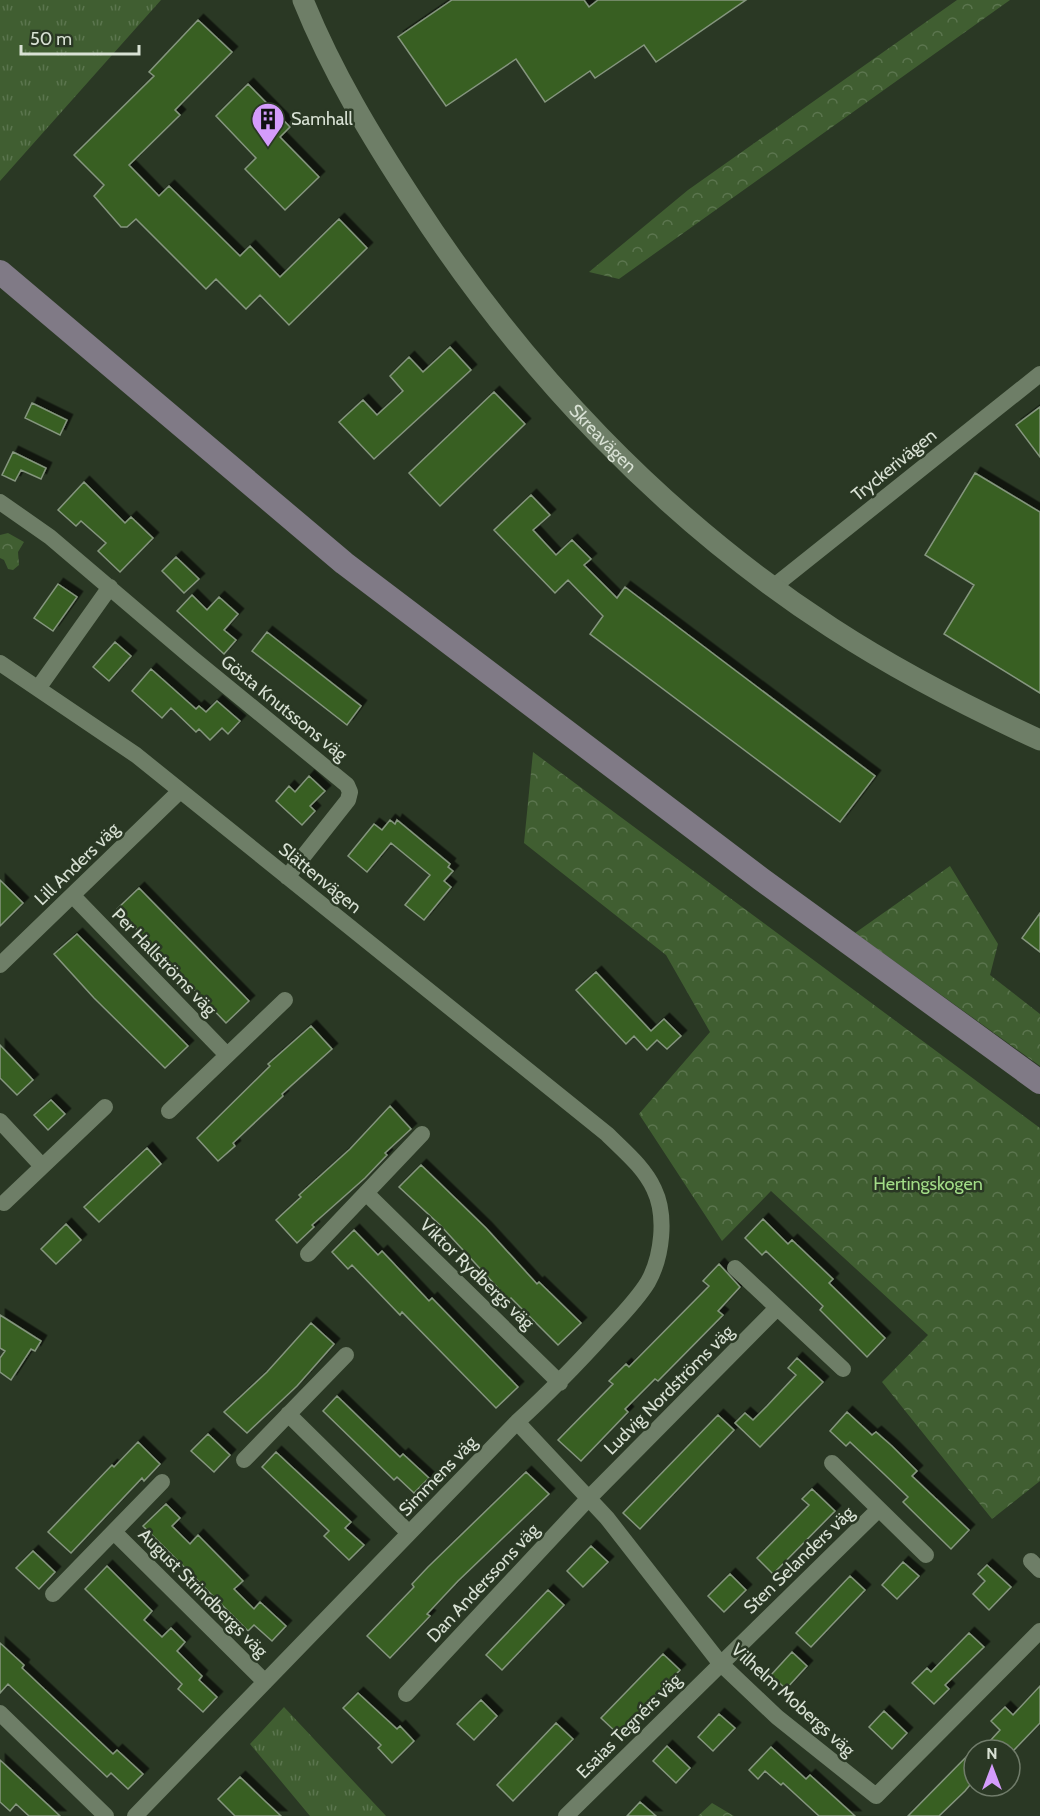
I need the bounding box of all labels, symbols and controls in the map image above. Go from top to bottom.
scale bar [21,18,140,56]
text: 50 m [30,28,72,50]
building icon: Samhall [250,101,286,148]
place label: Samhall [291,108,354,130]
street label: Skreavägen [564,400,641,477]
street label: Tryckerivägen [847,424,941,506]
street label: Gösta Knutssons väg [216,650,353,766]
street label: Lill Anders väg [30,817,125,910]
street label: Slättenvägen [274,838,366,918]
street label: Per Hallströms väg [107,904,222,1021]
park label: Hertingskogen [873,1173,983,1195]
street label: Viktor Rydbergs väg [415,1214,540,1335]
street label: Ludvig Nordströms väg [600,1320,739,1459]
street label: Simmens väg [394,1431,482,1521]
street label: Sten Selanders väg [739,1501,860,1618]
street label: Dan Anderssons väg [422,1518,544,1647]
street label: August Strindbergs väg [134,1524,273,1663]
street label: Vilhelm Mobergs väg [727,1639,860,1762]
street label: Esaias Tegnérs väg [572,1668,687,1783]
north arrow [962,1738,1022,1798]
text: N [986,1744,998,1763]

